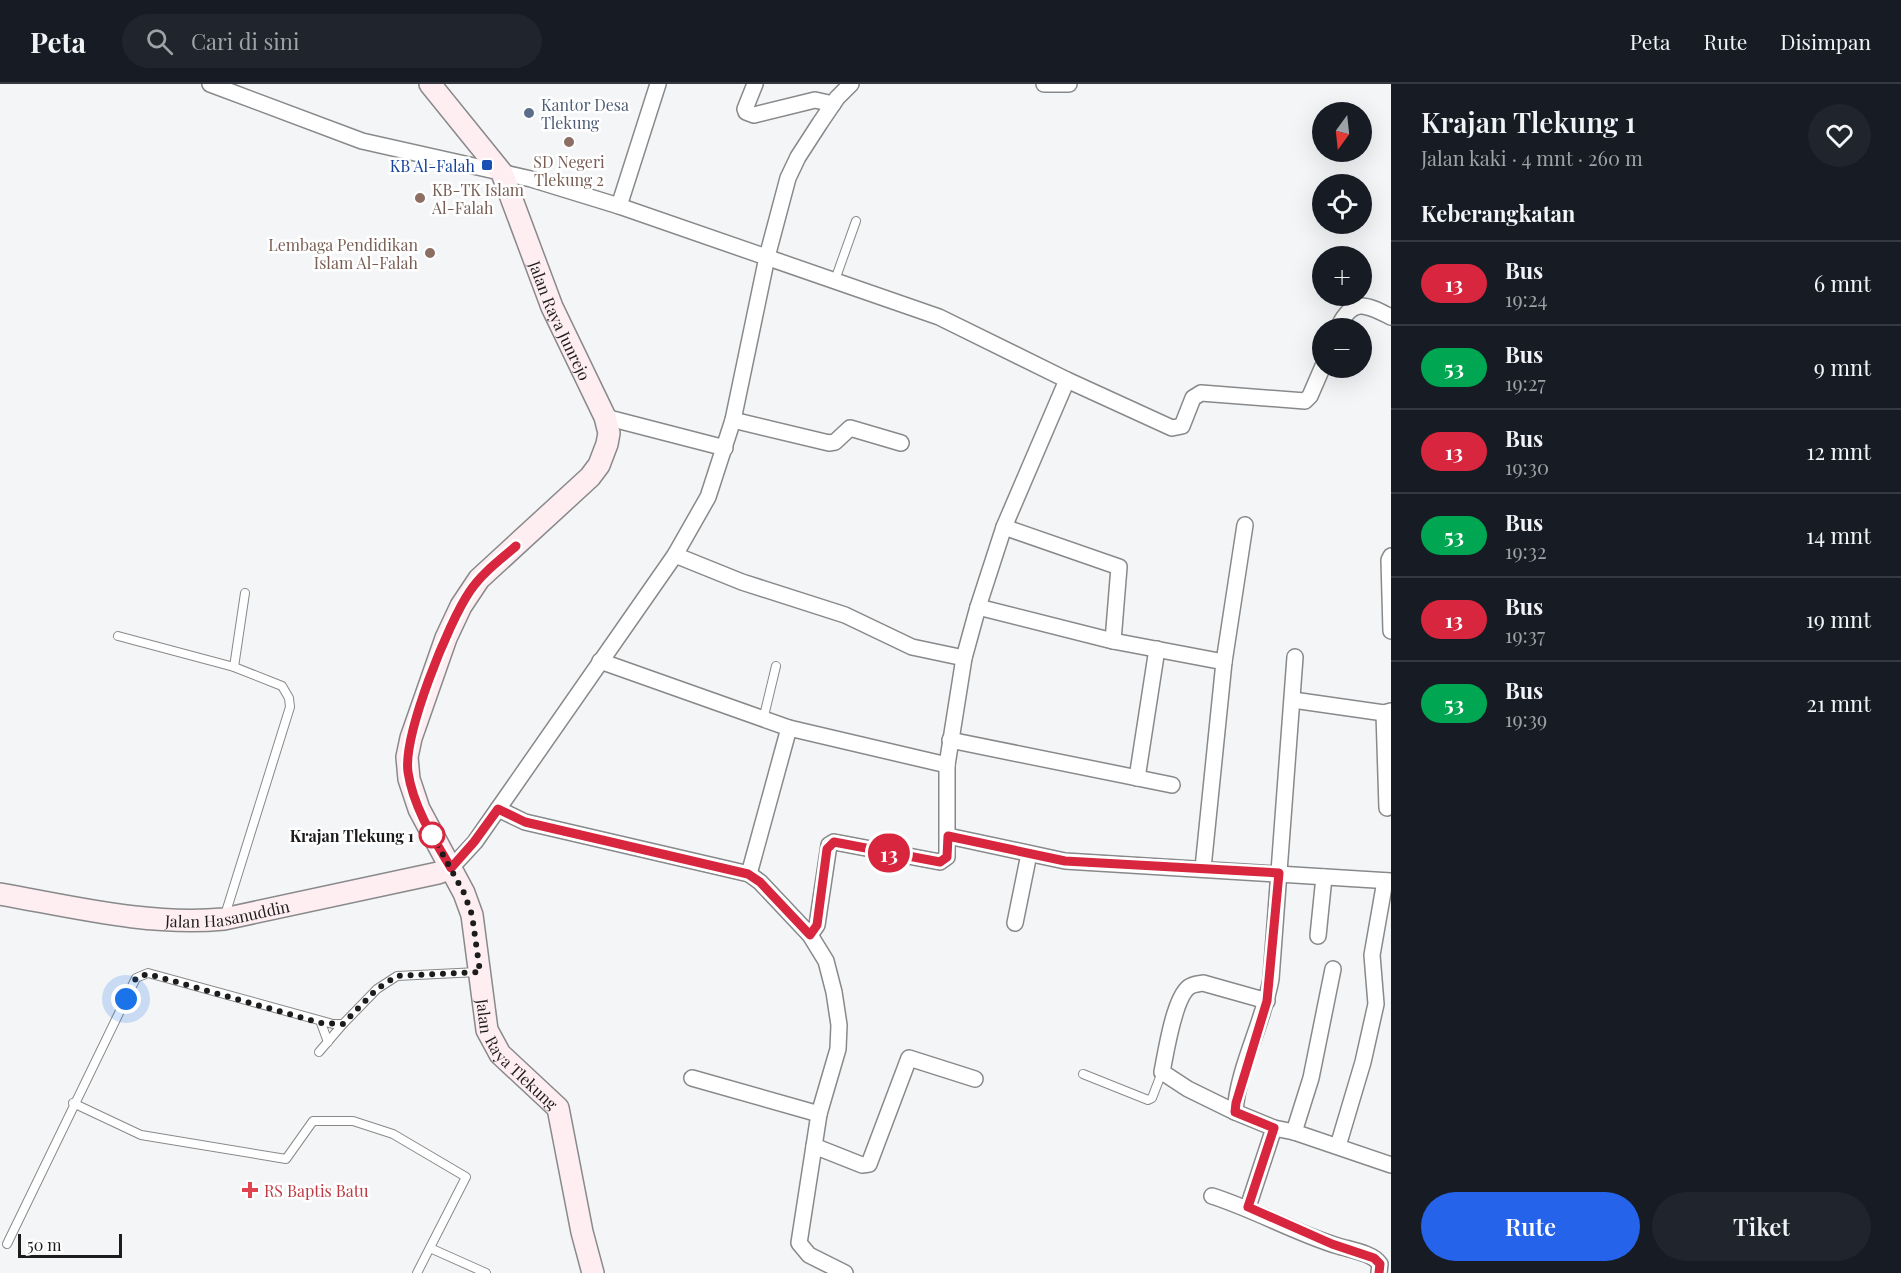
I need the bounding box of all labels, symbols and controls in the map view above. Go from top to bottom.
search box [122,14,542,68]
text: Peta [30,23,86,60]
icon: search [143,25,176,58]
text: Cari di sini [191,26,299,56]
text: Peta [1630,27,1670,55]
text: Rute [1703,27,1747,55]
text: Disimpan [1780,27,1871,55]
place label: Kantor Desa Tlekung [541,94,629,133]
north arrow [1312,102,1372,162]
map controls [1312,102,1372,378]
text: Krajan Tlekung 1 [1421,103,1636,140]
button: heart [1808,104,1871,167]
marker: Kantor Desa Tlekung [522,106,536,120]
marker: SD Negeri Tlekung 2 [562,135,576,149]
text: Jalan kaki · 4 mnt · 260 m [1421,144,1643,171]
place label: SD Negeri Tlekung 2 [533,151,605,190]
place label: KB Al-Falah [390,155,476,176]
marker: KB Al-Falah [480,158,494,172]
button: locate [1312,174,1372,234]
place label: KB-TK Islam Al-Falah [431,179,524,218]
marker: KB-TK Islam Al-Falah [413,191,427,205]
text: Keberangkatan [1421,198,1575,228]
place label: Lembaga Pendidikan Islam Al-Falah [268,234,419,273]
marker: Lembaga Pendidikan Islam Al-Falah [423,246,437,260]
button: + [1312,246,1372,306]
text: Bus [1505,255,1543,285]
street label: Jalan Raya Junrejo [525,257,596,384]
text: 6 mnt [1814,268,1871,298]
text: 13 [1445,269,1463,297]
text: 19:24 [1505,285,1547,312]
button: − [1312,318,1372,378]
text: Bus [1505,339,1543,369]
text: 9 mnt [1814,352,1871,382]
text: 53 [1444,353,1464,381]
text: 19:27 [1505,369,1546,396]
text: Bus [1505,423,1543,453]
text: 12 mnt [1806,436,1871,466]
text: 13 [1445,437,1463,465]
text: 19:30 [1505,453,1549,480]
text: Bus [1505,507,1543,537]
text: 14 mnt [1806,520,1871,550]
text: 53 [1444,521,1464,549]
text: 19:32 [1505,537,1547,564]
text: Bus [1505,591,1543,621]
text: 19 mnt [1806,604,1871,634]
text: 13 [1445,605,1463,633]
text: 19:37 [1505,621,1545,648]
text: Bus [1505,675,1543,705]
text: 21 mnt [1806,688,1871,718]
text: 53 [1444,689,1464,717]
text: 19:39 [1505,705,1547,732]
marker: Krajan Tlekung 1 [419,822,445,848]
place label: Krajan Tlekung 1 [290,825,414,846]
line badge: 13 [862,834,916,872]
text: 13 [880,839,898,867]
street label: Jalan Hasanuddin [163,895,292,931]
your location [111,984,141,1014]
street label: Jalan Raya Tlekung [472,996,563,1114]
place label: RS Baptis Batu [264,1180,369,1201]
marker: RS Baptis Batu [241,1181,259,1199]
button: Rute [1421,1192,1640,1261]
button: Tiket [1652,1192,1871,1261]
scale bar [18,1231,122,1258]
text: 50 m [27,1234,61,1255]

